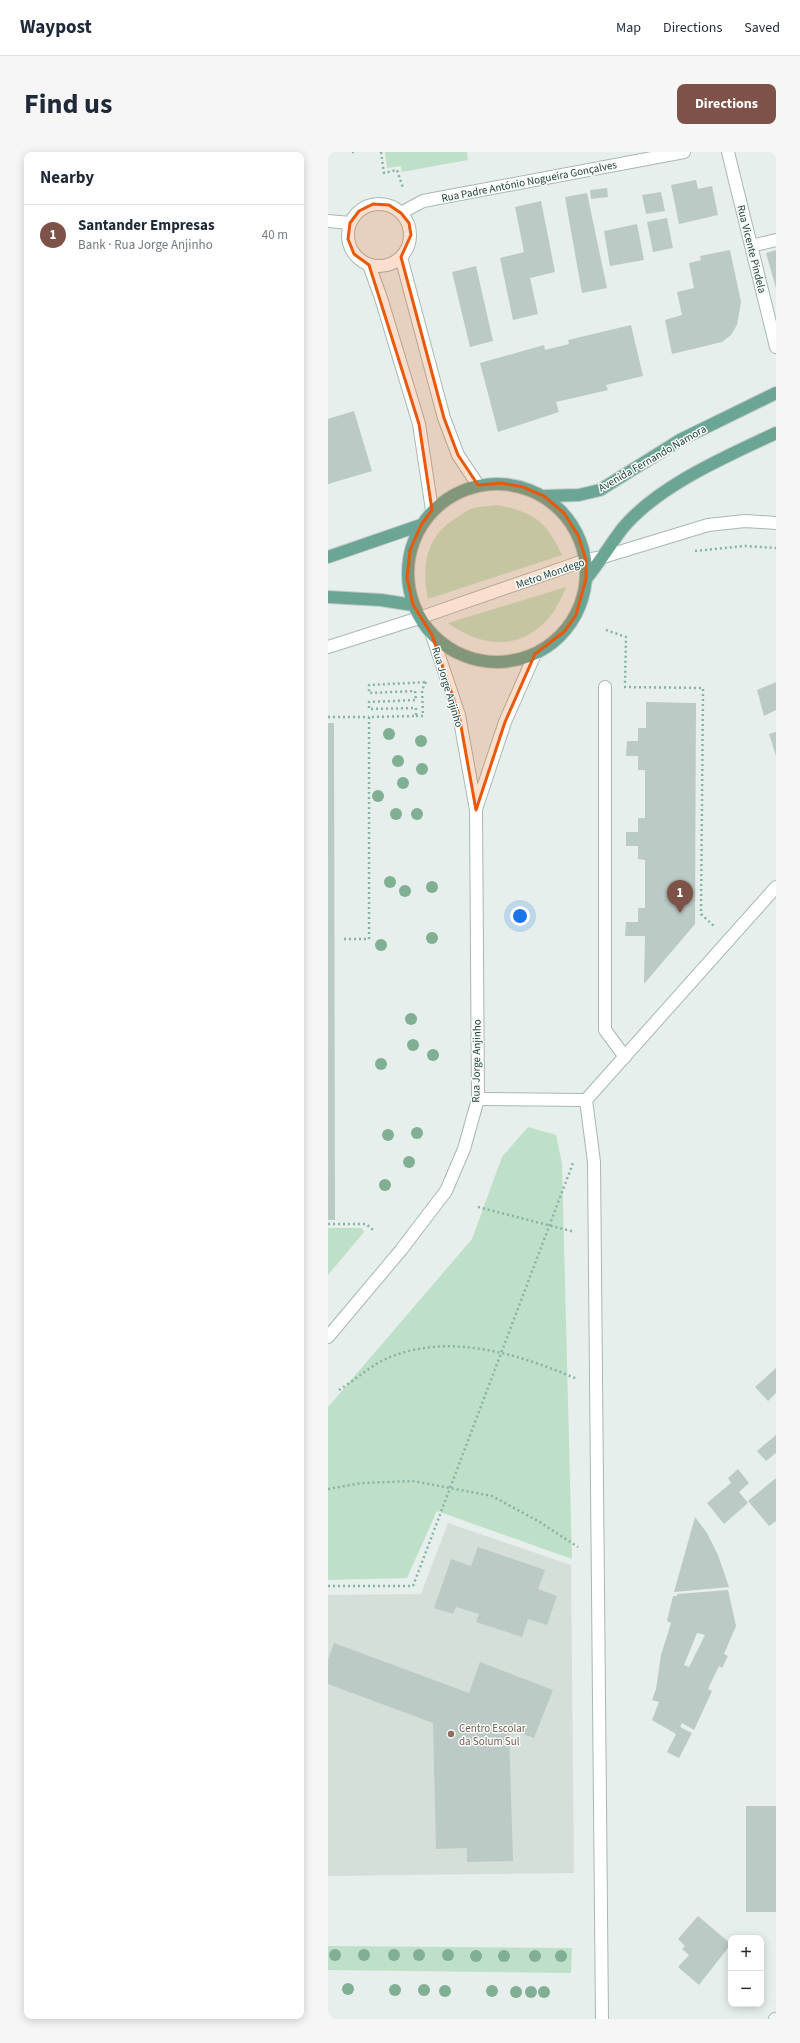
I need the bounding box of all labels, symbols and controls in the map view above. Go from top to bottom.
text: Waypost [20,14,92,41]
text: Map [616,18,641,38]
text: Directions [663,18,722,38]
text: Saved [744,18,780,38]
text: Find us [24,84,112,124]
button: Directions [677,84,776,124]
street label: Rua Padre António Nogueira Gonçalves [440,157,618,206]
text: Nearby [40,166,94,190]
street label: Rua Vicente Pindela [733,203,770,295]
text: Santander Empresas [78,215,215,236]
text: 1 [50,226,56,244]
text: 40 m [262,226,288,244]
text: Bank · Rua Jorge Anjinho [78,236,213,254]
street label: Avenida Fernando Namora [596,421,709,495]
street label: Metro Mondego [514,555,587,592]
street label: Rua Jorge Anjinho [428,645,467,729]
pin: 1 [667,880,693,913]
your location [510,906,530,926]
street label: Rua Jorge Anjinho [468,1019,485,1103]
place label: Centro Escolar da Solum Sul [459,1721,526,1749]
marker: Centro Escolar da Solum Sul [446,1729,456,1739]
map controls [728,1935,764,2007]
button: + [728,1935,764,1971]
button: − [728,1971,764,2007]

